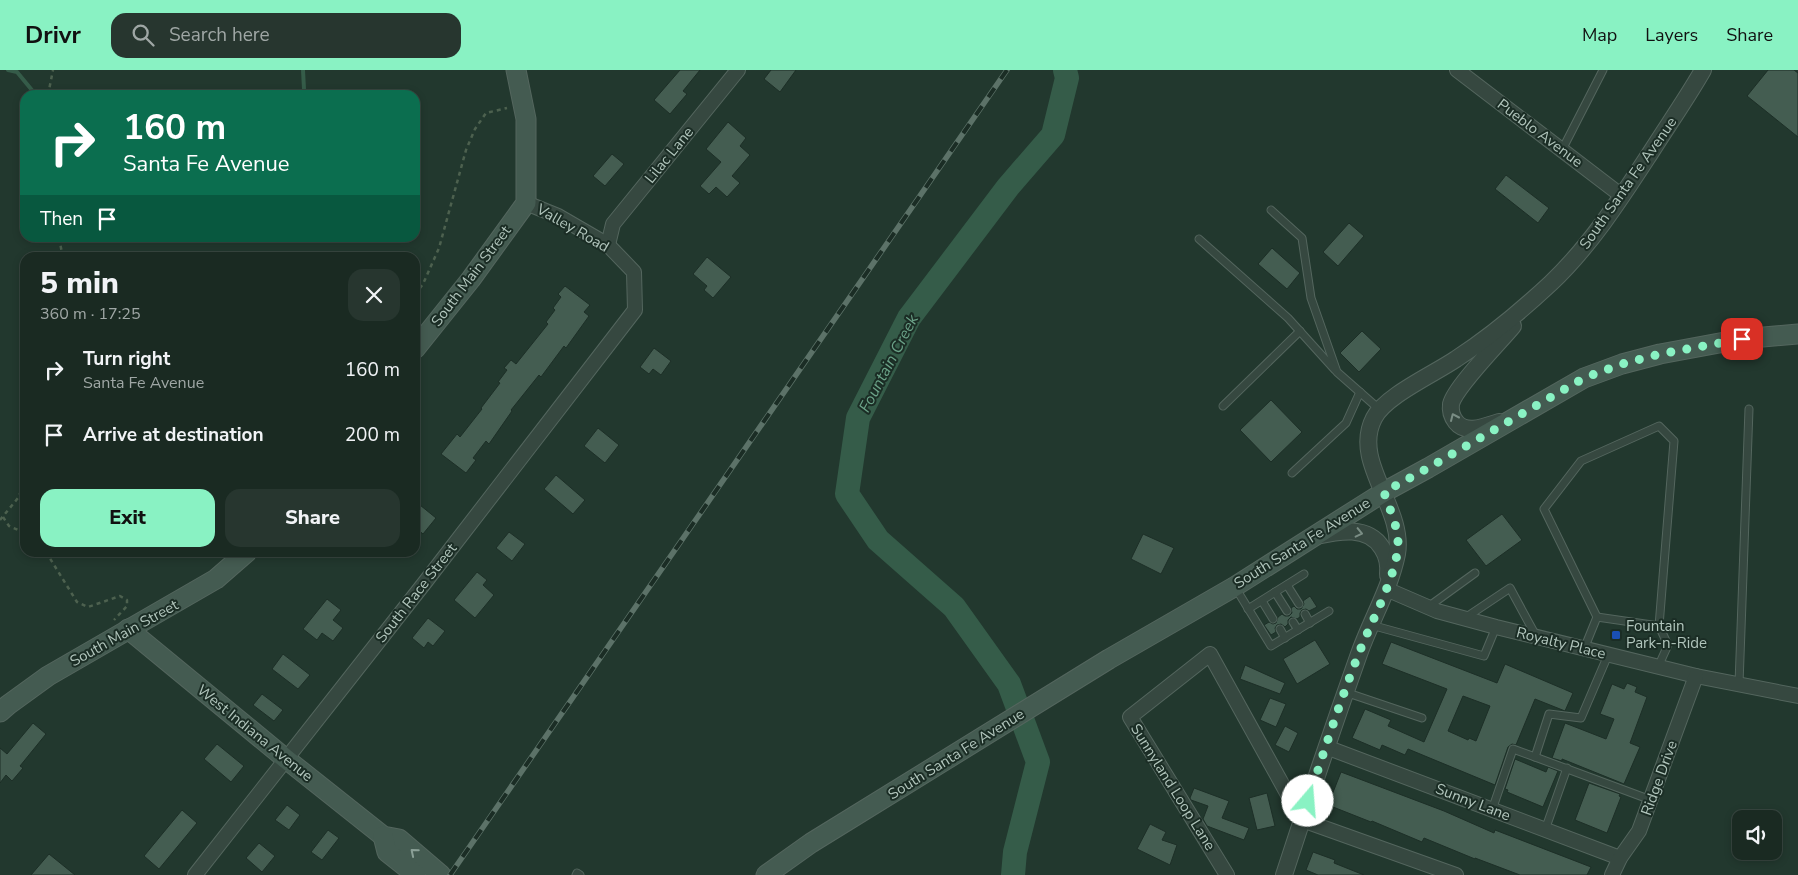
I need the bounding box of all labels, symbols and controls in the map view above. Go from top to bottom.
search box [111,13,461,58]
text: Drivr [25,19,81,51]
icon: search [129,21,157,49]
text: Search here [169,22,270,48]
text: Map [1582,23,1617,47]
text: Layers [1645,23,1698,47]
text: Share [1726,23,1773,47]
street label: Pueblo Avenue [1493,94,1587,172]
text: 160 m [123,104,226,151]
icon: right [40,110,105,175]
street label: South Santa Fe Avenue [1575,113,1681,253]
street label: Lilac Lane [640,123,698,187]
text: Santa Fe Avenue [123,149,290,179]
street label: Valley Road [532,199,613,257]
icon: arrive [93,205,121,233]
text: Then [40,206,83,232]
street label: South Main Street [427,221,516,330]
text: 5 min [40,263,119,304]
button: close [348,269,400,321]
text: 360 m · 17:25 [40,303,141,325]
water label: Fountain Creek [854,310,924,416]
pin [1721,318,1763,360]
icon: arrive [1728,325,1756,353]
text: Turn right [83,346,170,372]
icon: right [40,356,68,384]
text: 160 m [345,357,400,383]
text: Santa Fe Avenue [83,372,204,394]
one-way arrow [1450,413,1461,422]
icon: arrive [40,421,68,449]
text: Arrive at destination [83,422,264,448]
text: 200 m [345,422,400,448]
button: Exit [40,489,215,547]
button: Share [225,489,400,547]
street label: South Santa Fe Avenue [1230,493,1374,593]
one-way arrow [1355,527,1364,538]
street label: South Race Street [371,539,462,647]
street label: South Main Street [66,595,182,671]
place label: Fountain Park-n-Ride [1626,616,1707,653]
street label: Royalty Place [1514,622,1608,664]
marker: Fountain Park-n-Ride [1610,629,1622,641]
street label: West Indiana Avenue [193,680,317,786]
street label: South Santa Fe Avenue [884,704,1028,804]
street label: Sunnyland Loop Lane [1126,720,1220,854]
street label: Ridge Drive [1636,738,1682,818]
position arrow [1281,774,1333,826]
street label: Sunny Lane [1433,779,1513,825]
map controls [1732,810,1782,860]
button: sound [1732,810,1782,860]
one-way arrow [411,849,420,858]

